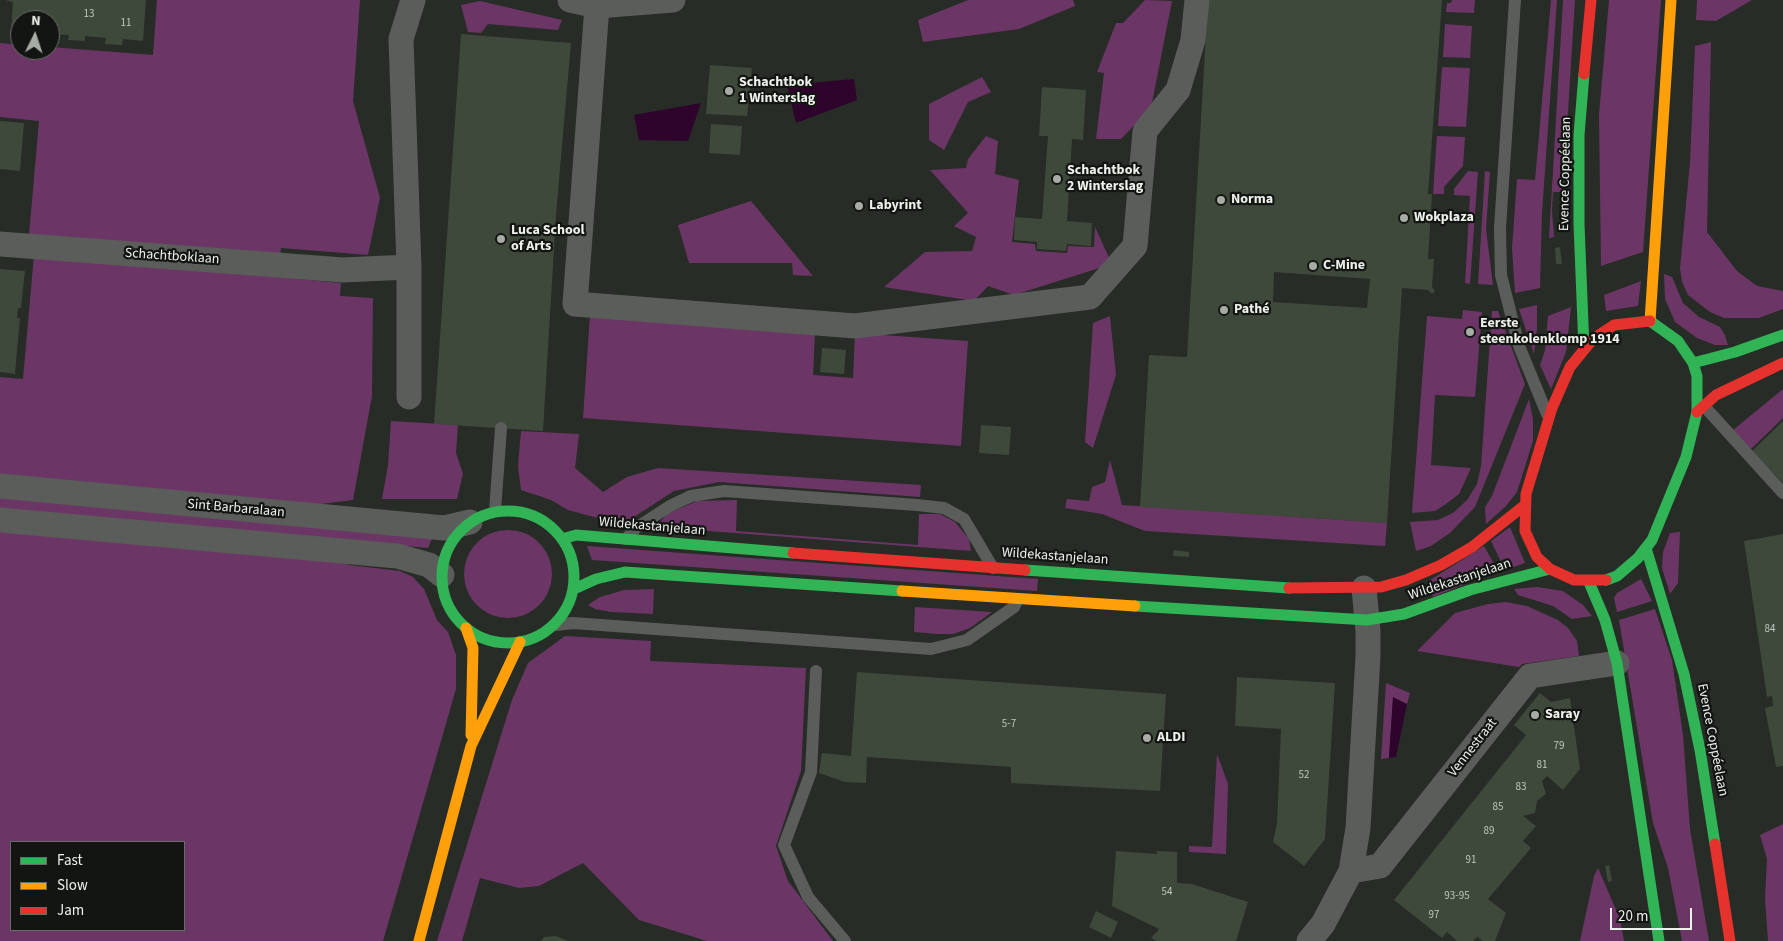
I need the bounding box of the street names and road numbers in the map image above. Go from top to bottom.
street label: Evence Coppéelaan [1557,117,1575,231]
street label: Schachtboklaan [124,245,220,269]
street label: Sint Barbaralaan [187,496,285,522]
street label: Wildekastanjelaan [598,514,706,540]
street label: Wildekastanjelaan [1001,545,1109,569]
street label: Wildekastanjelaan [1406,555,1514,605]
street label: Evence Coppéelaan [1693,682,1731,798]
street label: Vennestraat [1445,715,1501,781]

